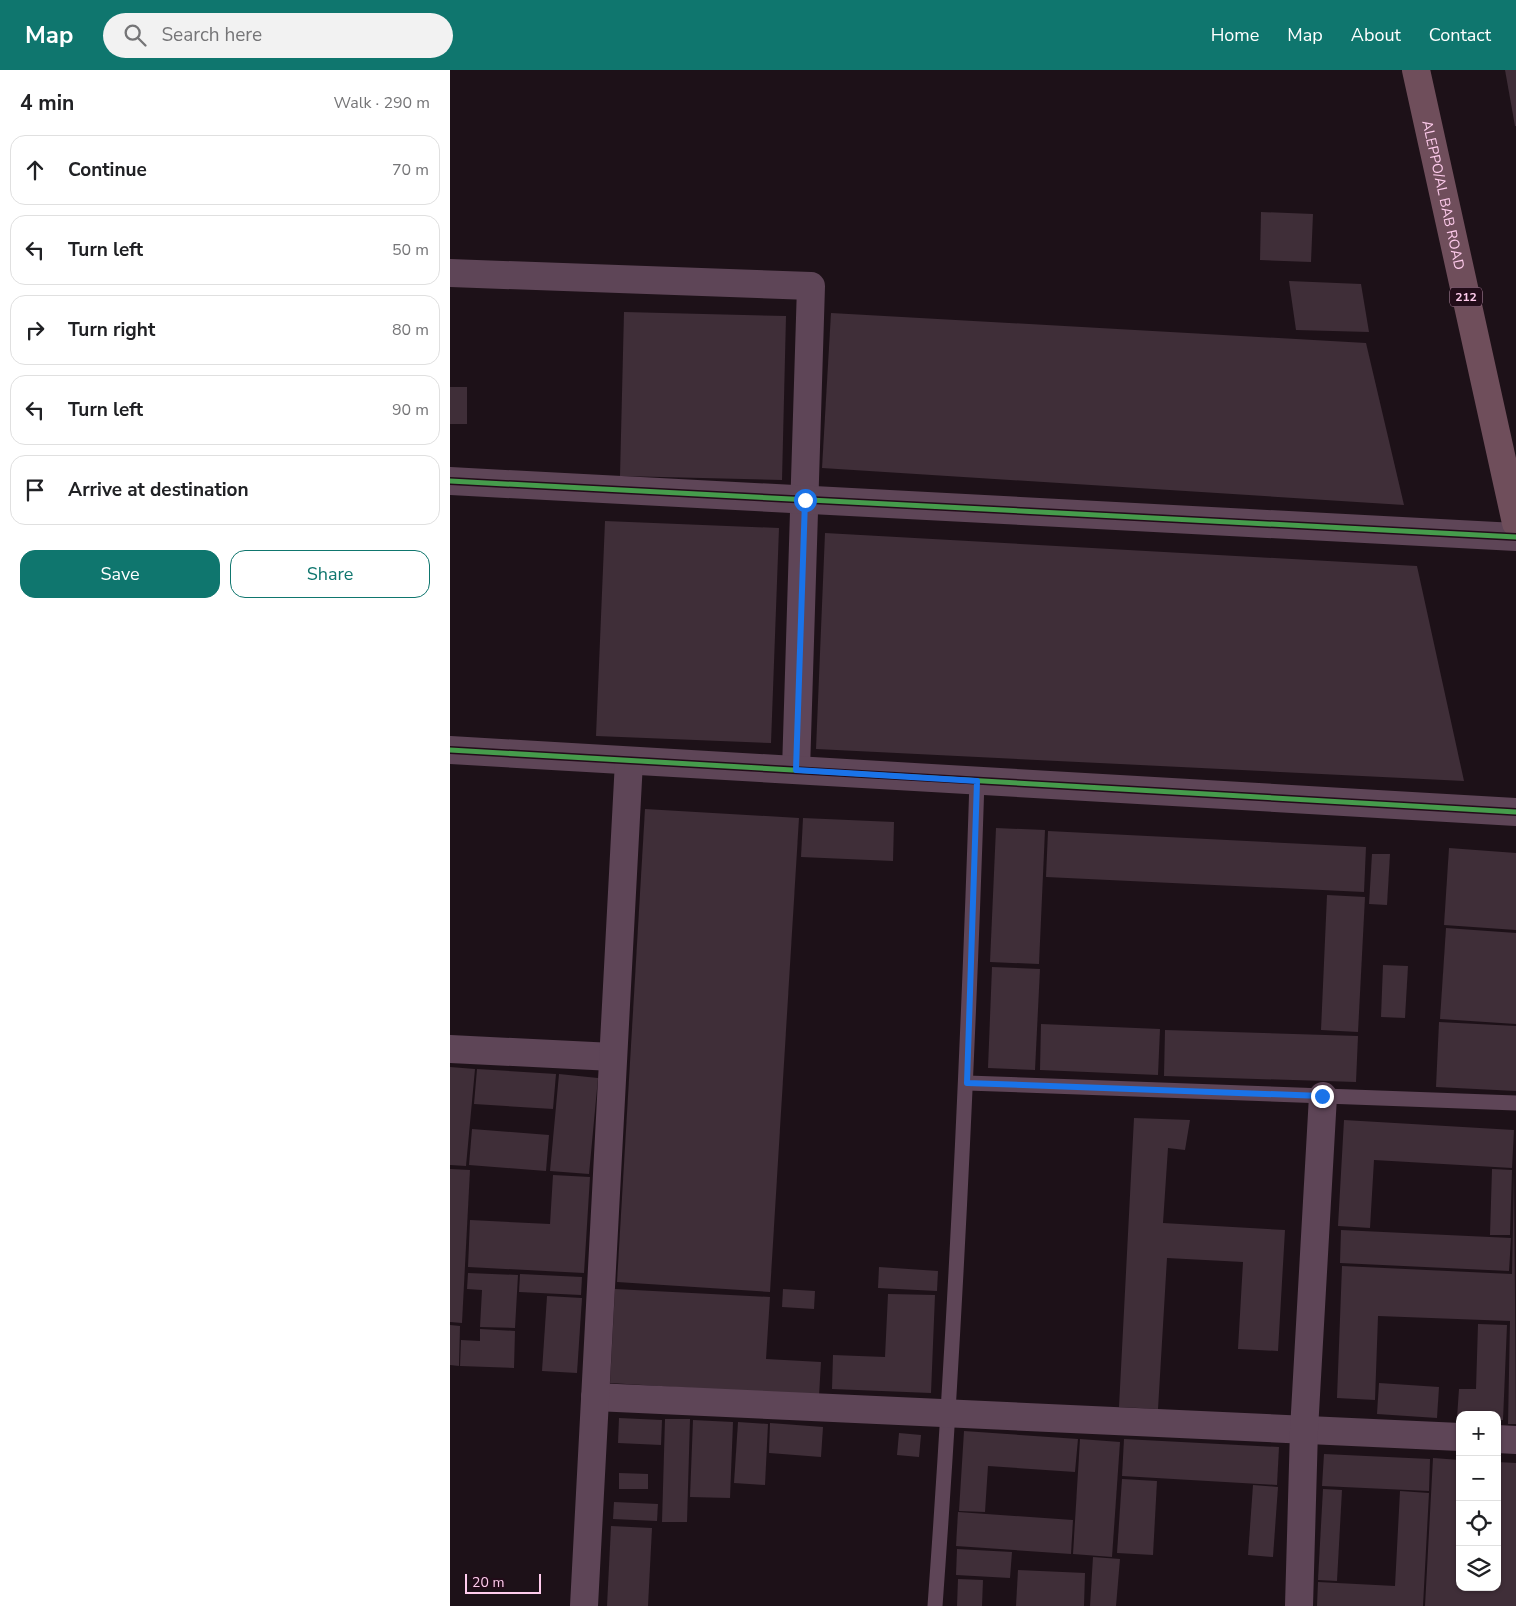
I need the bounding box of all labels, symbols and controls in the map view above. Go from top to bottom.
search box [103,13,453,58]
text: Map [25,19,73,51]
icon: search [121,21,149,49]
text: Search here [161,22,262,48]
text: Home [1211,23,1259,47]
text: Map [1287,23,1323,47]
text: About [1351,23,1401,47]
text: Contact [1429,23,1491,47]
text: 4 min [20,89,74,117]
text: Walk · 290 m [334,92,430,114]
street label: ALEPPO/AL BAB ROAD [1418,118,1469,272]
icon: ahead [21,156,49,184]
text: Continue [68,157,147,183]
text: 70 m [392,159,429,181]
icon: left [21,236,49,264]
text: Turn left [68,237,143,263]
text: 50 m [392,239,429,261]
road number: 212 [1450,288,1482,306]
icon: right [21,316,49,344]
text: Turn right [68,317,155,343]
text: 80 m [392,319,429,341]
icon: left [21,396,49,424]
text: Turn left [68,397,143,423]
text: 90 m [392,399,429,421]
icon: arrive [21,476,49,504]
text: Arrive at destination [68,477,249,503]
route start [794,489,817,512]
button: Save [20,550,220,598]
button: Share [230,550,430,598]
route end [1311,1085,1334,1108]
map controls [1456,1411,1501,1591]
button: + [1456,1411,1501,1456]
button: − [1456,1456,1501,1501]
button: locate [1456,1501,1501,1546]
button: layers [1456,1546,1501,1591]
scale bar [465,1571,541,1594]
text: 20 m [472,1573,504,1592]

